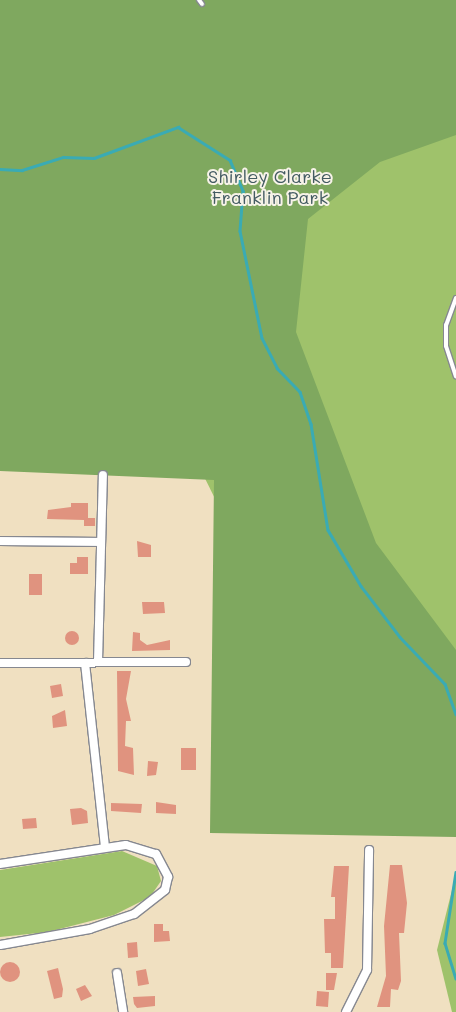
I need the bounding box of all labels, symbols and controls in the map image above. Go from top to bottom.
park label: Shirley Clarke Franklin Park [208,166,332,208]

